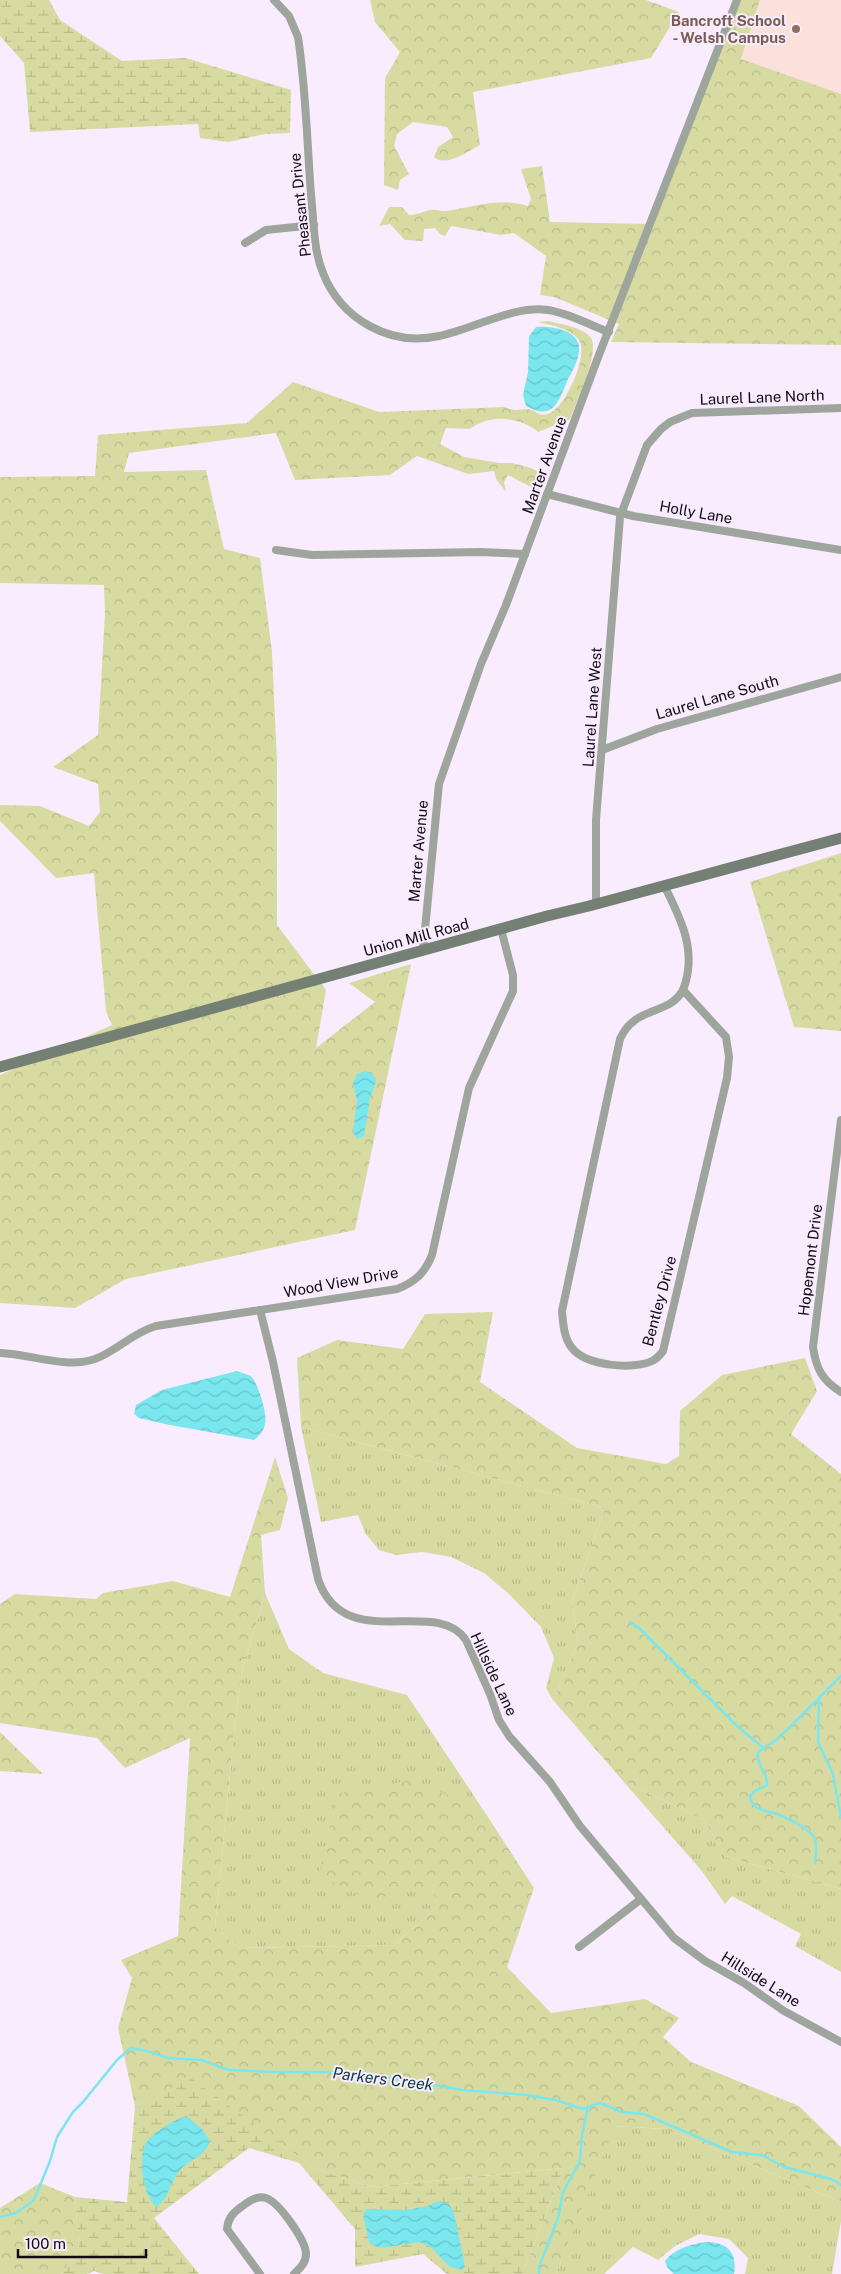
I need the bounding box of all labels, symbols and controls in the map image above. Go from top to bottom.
place label: Bancroft School - Welsh Campus [671,12,786,46]
marker: Bancroft School - Welsh Campus [790,23,802,35]
street label: Pheasant Drive [286,152,314,258]
street label: Laurel Lane North [699,386,825,408]
street label: Marter Avenue [519,414,569,516]
street label: Holly Lane [658,497,734,527]
street label: Laurel Lane West [579,646,605,768]
street label: Laurel Lane South [654,671,780,723]
street label: Marter Avenue [405,799,431,903]
street label: Union Mill Road [361,915,471,959]
street label: Hopemont Drive [795,1203,825,1317]
street label: Bentley Drive [639,1254,679,1348]
street label: Wood View Drive [282,1264,400,1300]
street label: Hillside Lane [467,1630,521,1718]
street label: Hillside Lane [718,1948,804,2010]
water label: Parkers Creek [331,2063,435,2095]
scale bar [18,2226,145,2258]
text: 100 m [25,2235,66,2252]

